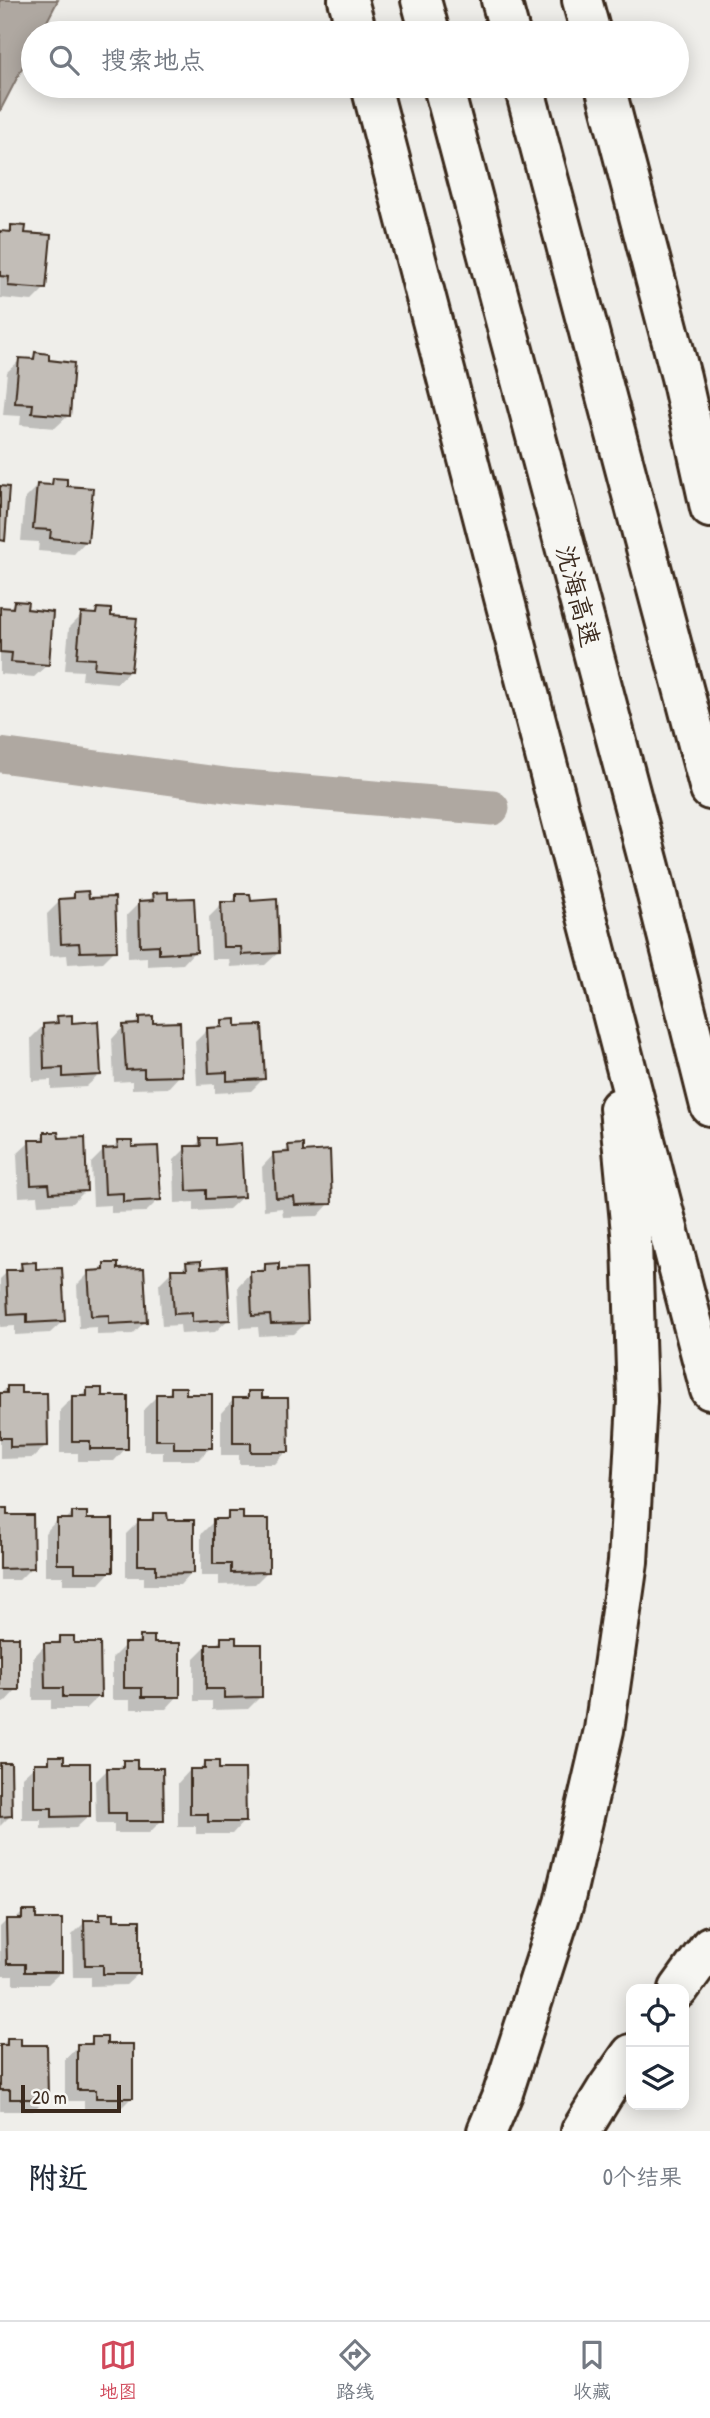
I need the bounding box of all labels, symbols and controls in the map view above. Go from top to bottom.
search box [21,21,689,98]
icon: search [45,41,83,79]
text: 搜索地点 [101,42,205,77]
street label: 沈海高速 [548,541,609,651]
map controls [626,1984,689,2110]
button: locate [626,1984,689,2047]
button: layers [626,2047,689,2110]
scale bar [21,2082,121,2114]
text: 20 m [32,2084,67,2110]
text: 附近 [28,2157,88,2197]
text: 0个结果 [603,2161,682,2192]
tab: 地图 [99,2336,137,2404]
tab: 路线 [336,2336,374,2404]
tab: 收藏 [573,2336,611,2404]

